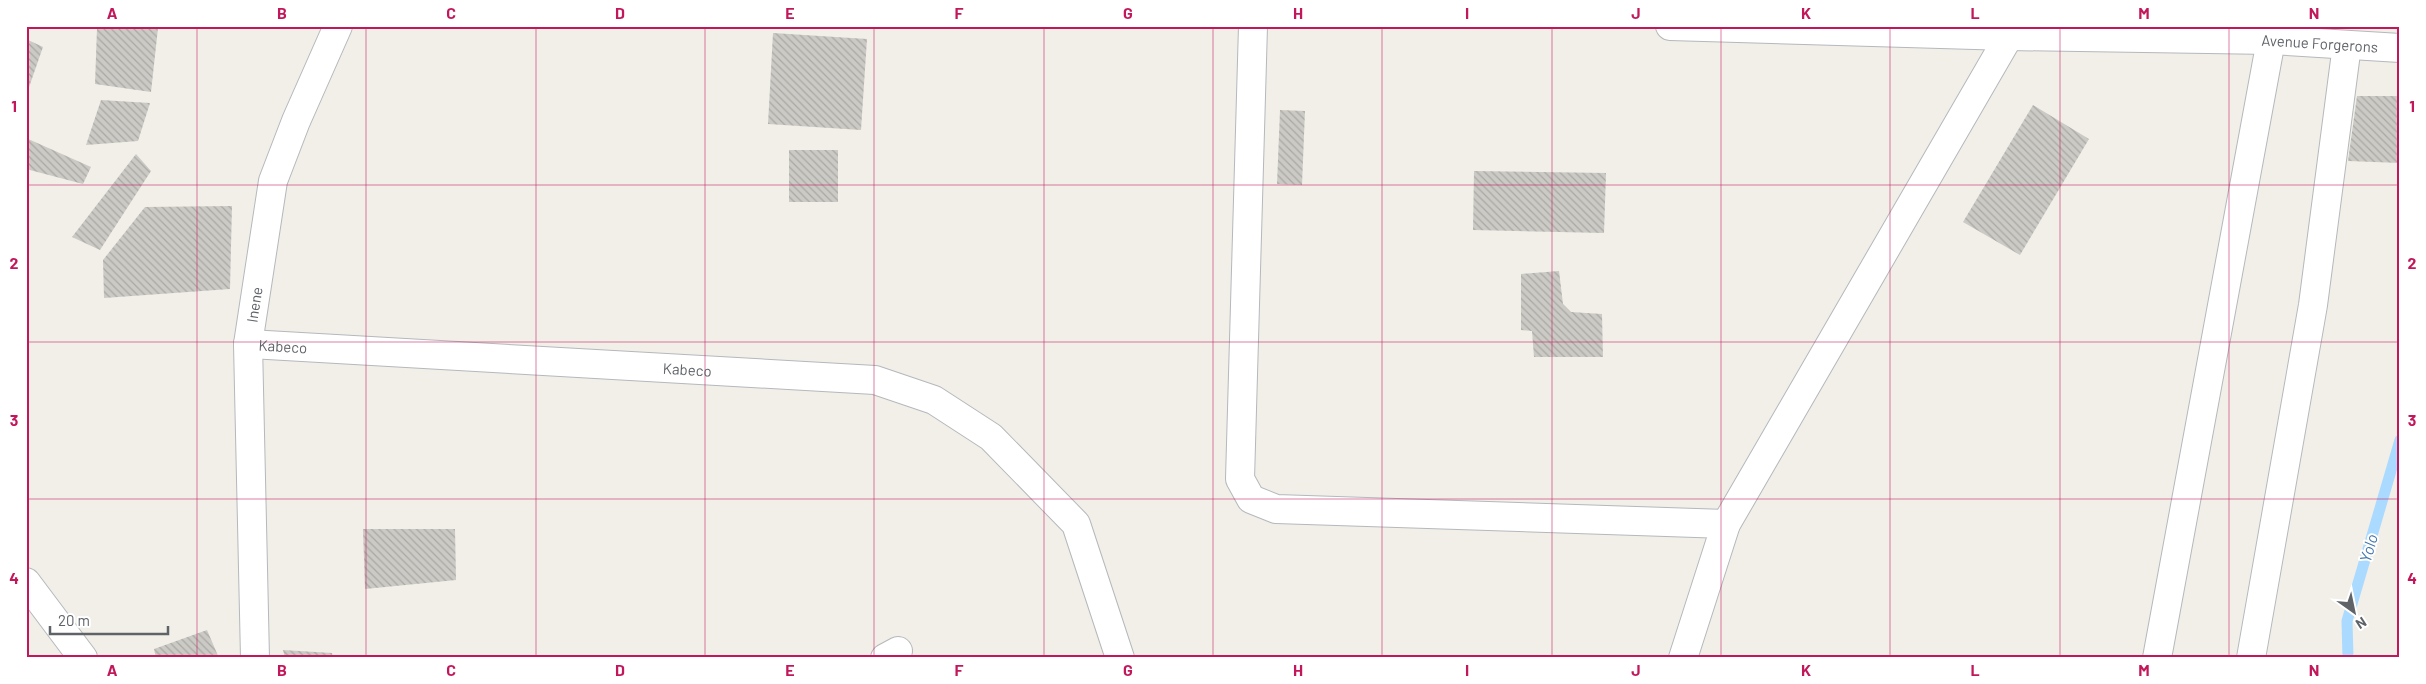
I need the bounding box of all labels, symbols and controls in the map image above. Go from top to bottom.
text: A [107,3,118,22]
text: B [277,3,287,22]
text: C [446,3,456,22]
text: D [615,3,625,22]
text: E [785,3,795,22]
text: F [955,3,964,22]
text: G [1123,3,1133,22]
text: H [1293,3,1303,22]
text: I [1465,3,1469,22]
text: J [1631,3,1641,22]
text: K [1801,3,1811,22]
text: L [1970,3,1980,22]
text: M [2138,3,2150,22]
text: N [2309,3,2319,22]
street label: Avenue Forgerons [2261,31,2379,56]
text: 1 [11,96,17,115]
text: 1 [2409,96,2415,115]
text: 2 [10,253,19,272]
text: 2 [2408,253,2417,272]
street label: Inene [242,285,266,324]
street label: Kabeco [258,336,308,356]
street label: Kabeco [662,359,712,380]
text: 3 [10,410,18,429]
text: 3 [2408,410,2416,429]
water label: Yolo [2355,532,2381,564]
text: 4 [9,568,19,587]
text: 4 [2407,568,2417,587]
north arrow [2328,586,2378,636]
scale bar [50,604,168,636]
text: 20 m [58,611,90,629]
text: N [2353,614,2370,633]
text: A [107,660,118,679]
text: B [277,660,287,679]
text: C [446,660,456,679]
text: D [615,660,625,679]
text: E [785,660,795,679]
text: F [955,660,964,679]
text: G [1123,660,1133,679]
text: H [1293,660,1303,679]
text: I [1465,660,1469,679]
text: J [1631,660,1641,679]
text: K [1801,660,1811,679]
text: L [1970,660,1980,679]
text: M [2138,660,2150,679]
text: N [2309,660,2319,679]

